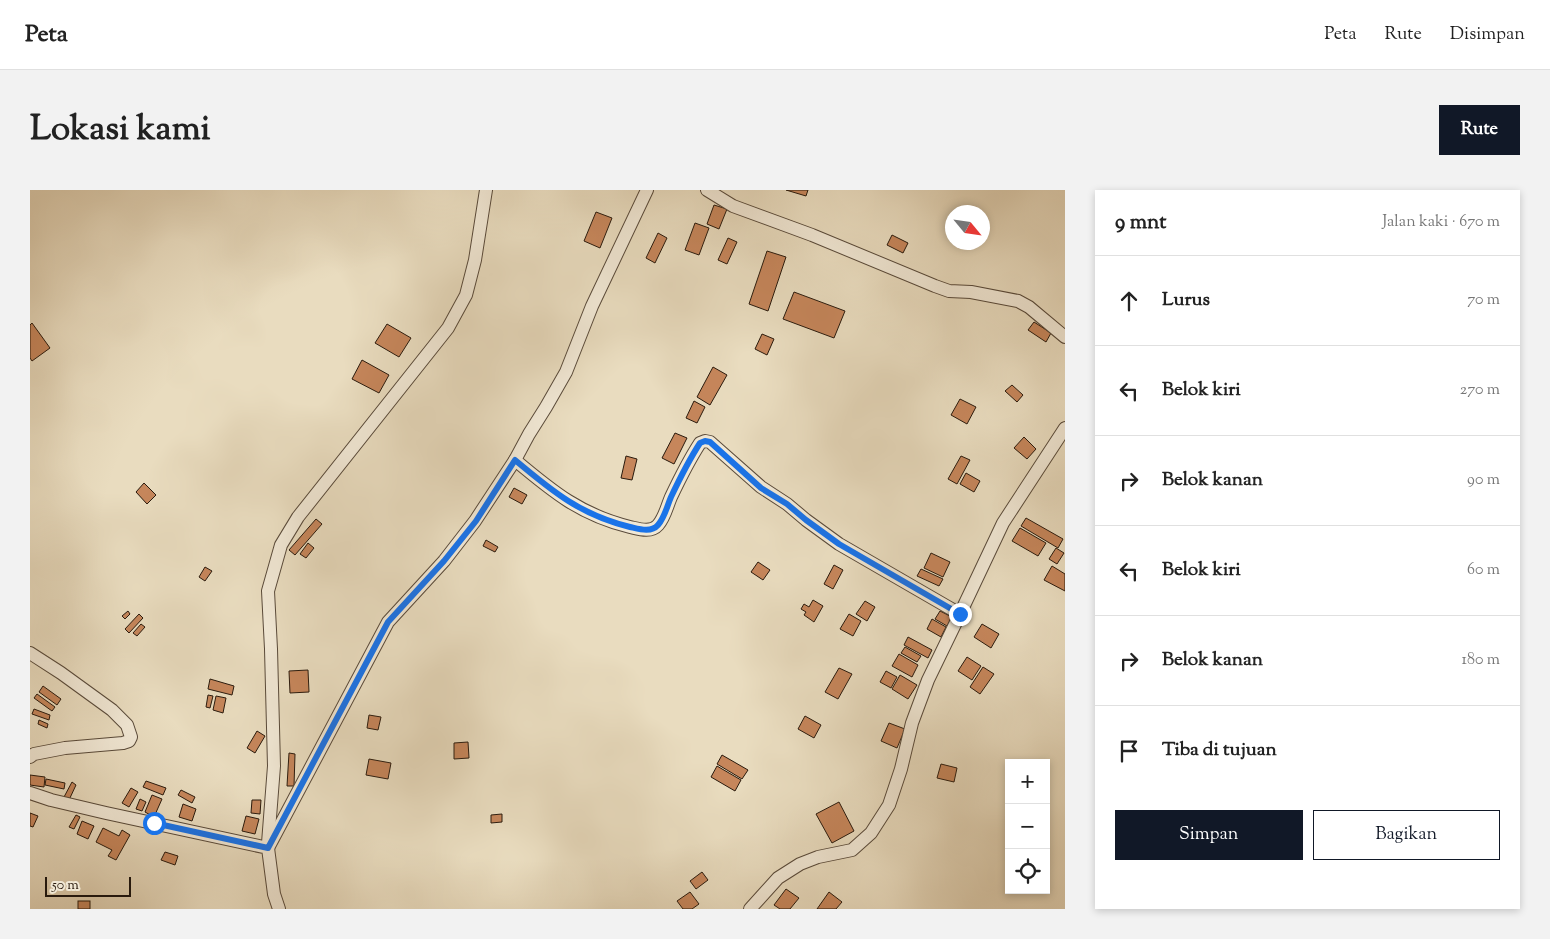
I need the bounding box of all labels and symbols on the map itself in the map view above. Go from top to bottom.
north arrow [945,205,990,250]
route end [949,603,972,626]
route start [143,812,166,835]
scale bar [45,874,131,897]

